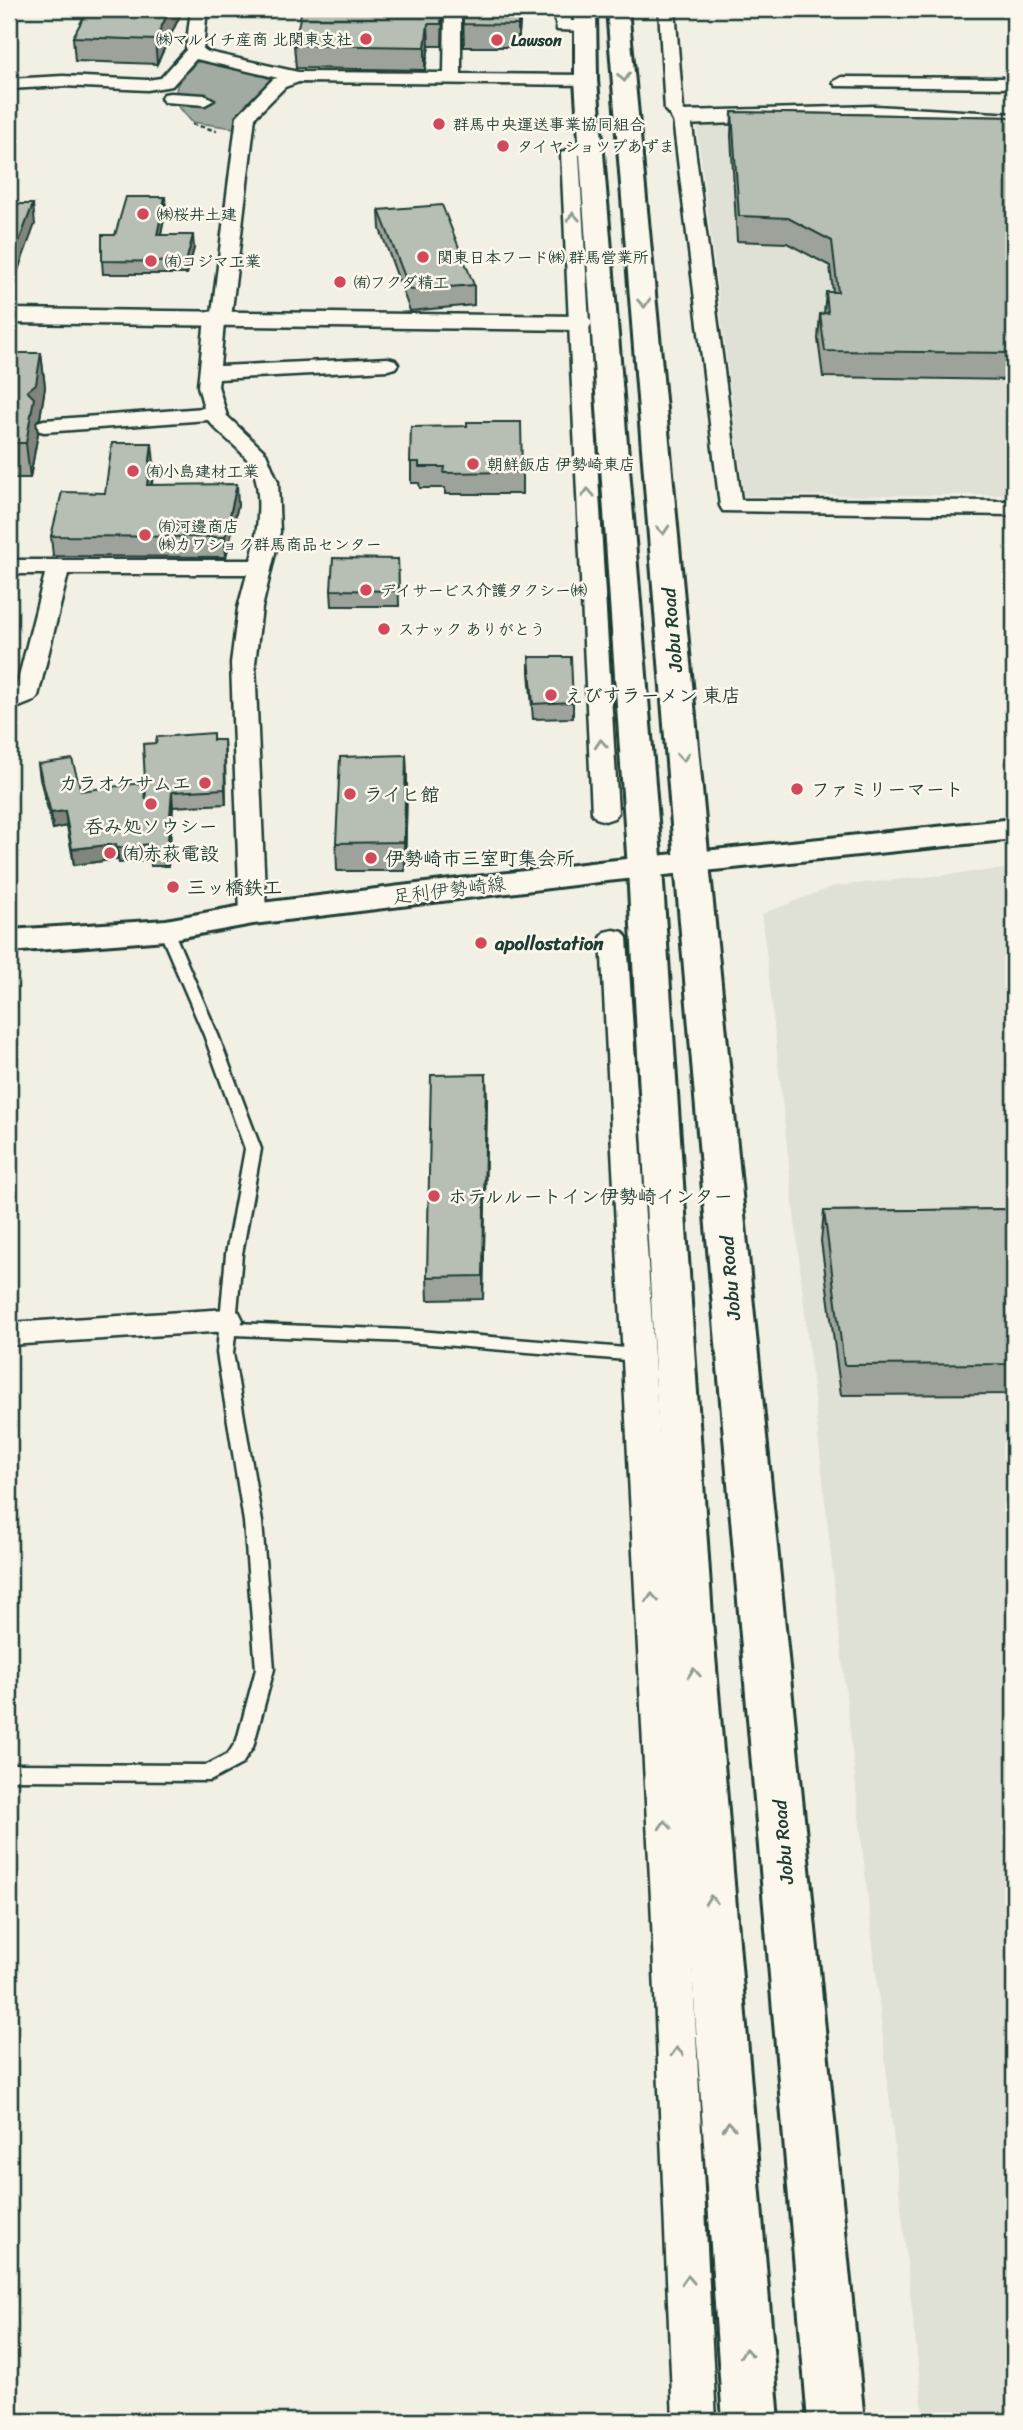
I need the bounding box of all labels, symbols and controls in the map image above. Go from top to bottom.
place label: ㈱マルイチ産商 北関東支社 [156,25,352,54]
place label: Lawson [511,26,562,55]
marker: ㈱マルイチ産商 北関東支社 [358,31,374,47]
marker: Lawson [489,32,505,48]
one-way arrow [617,71,632,82]
place label: 群馬中央運送事業協同組合 [453,110,645,139]
marker: 群馬中央運送事業協同組合 [431,116,447,132]
place label: タイヤショツプあずま [517,132,675,161]
marker: タイヤショツプあずま [495,138,511,154]
place label: ㈱桜井土建 [157,200,237,229]
marker: ㈱桜井土建 [135,206,151,222]
one-way arrow [566,211,581,222]
place label: 関東日本フード㈱ 群馬営業所 [437,243,649,272]
place label: ㈲コジマ工業 [165,247,261,276]
marker: 関東日本フード㈱ 群馬営業所 [415,249,431,265]
marker: ㈲コジマ工業 [143,253,159,269]
place label: ㈲フクダ精工 [354,268,449,297]
marker: ㈲フクダ精工 [332,274,348,290]
one-way arrow [636,298,651,309]
place label: 朝鮮飯店 伊勢崎東店 [487,450,635,479]
marker: 朝鮮飯店 伊勢崎東店 [465,456,481,472]
place label: ㈲小島建材工業 [147,457,259,486]
marker: ㈲小島建材工業 [125,463,141,479]
one-way arrow [581,487,596,498]
place label: ㈲河邊商店 ㈱カワショク群馬商品センター [159,512,382,559]
one-way arrow [655,525,670,536]
marker: ㈲河邊商店 ㈱カワショク群馬商品センター [137,527,153,543]
place label: デイサービス介護タクシー㈱ [380,576,587,605]
marker: デイサービス介護タクシー㈱ [358,582,374,598]
street label: Jobu Road [652,585,692,675]
place label: スナック ありがとう [398,615,546,644]
marker: スナック ありがとう [376,621,392,637]
place label: えびすラーメン 東店 [565,679,741,712]
marker: えびすラーメン 東店 [543,687,559,703]
one-way arrow [593,739,608,750]
one-way arrow [675,751,690,762]
place label: カラオケサムエ [59,767,191,800]
place label: ファミリーマート [811,773,964,806]
marker: カラオケサムエ [197,775,213,791]
place label: ライヒ館 [364,778,440,811]
marker: ファミリーマート [789,781,805,797]
marker: ライヒ館 [342,786,358,802]
marker: 呑み処ソウシー [143,796,159,812]
place label: 呑み処ソウシー [84,810,218,843]
place label: ㈲赤萩電設 [124,837,219,870]
place label: 伊勢崎市三室町集会所 [385,842,575,875]
marker: ㈲赤萩電設 [102,845,118,861]
marker: 伊勢崎市三室町集会所 [363,850,379,866]
street label: 足利伊勢崎線 [390,867,508,913]
place label: 三ッ橋鉄工 [187,871,282,904]
marker: 三ッ橋鉄工 [165,879,181,895]
place label: apollostation [494,927,604,960]
marker: apollostation [473,935,489,951]
place label: ホテルルートイン伊勢崎インター [448,1180,733,1213]
marker: ホテルルートイン伊勢崎インター [426,1188,442,1204]
street label: Jobu Road [710,1233,750,1323]
one-way arrow [645,1592,660,1603]
one-way arrow [687,1667,702,1678]
street label: Jobu Road [763,1797,803,1887]
one-way arrow [658,1819,673,1830]
one-way arrow [704,1894,719,1905]
one-way arrow [670,2047,685,2058]
one-way arrow [721,2121,736,2132]
one-way arrow [680,2274,695,2285]
one-way arrow [739,2347,754,2358]

